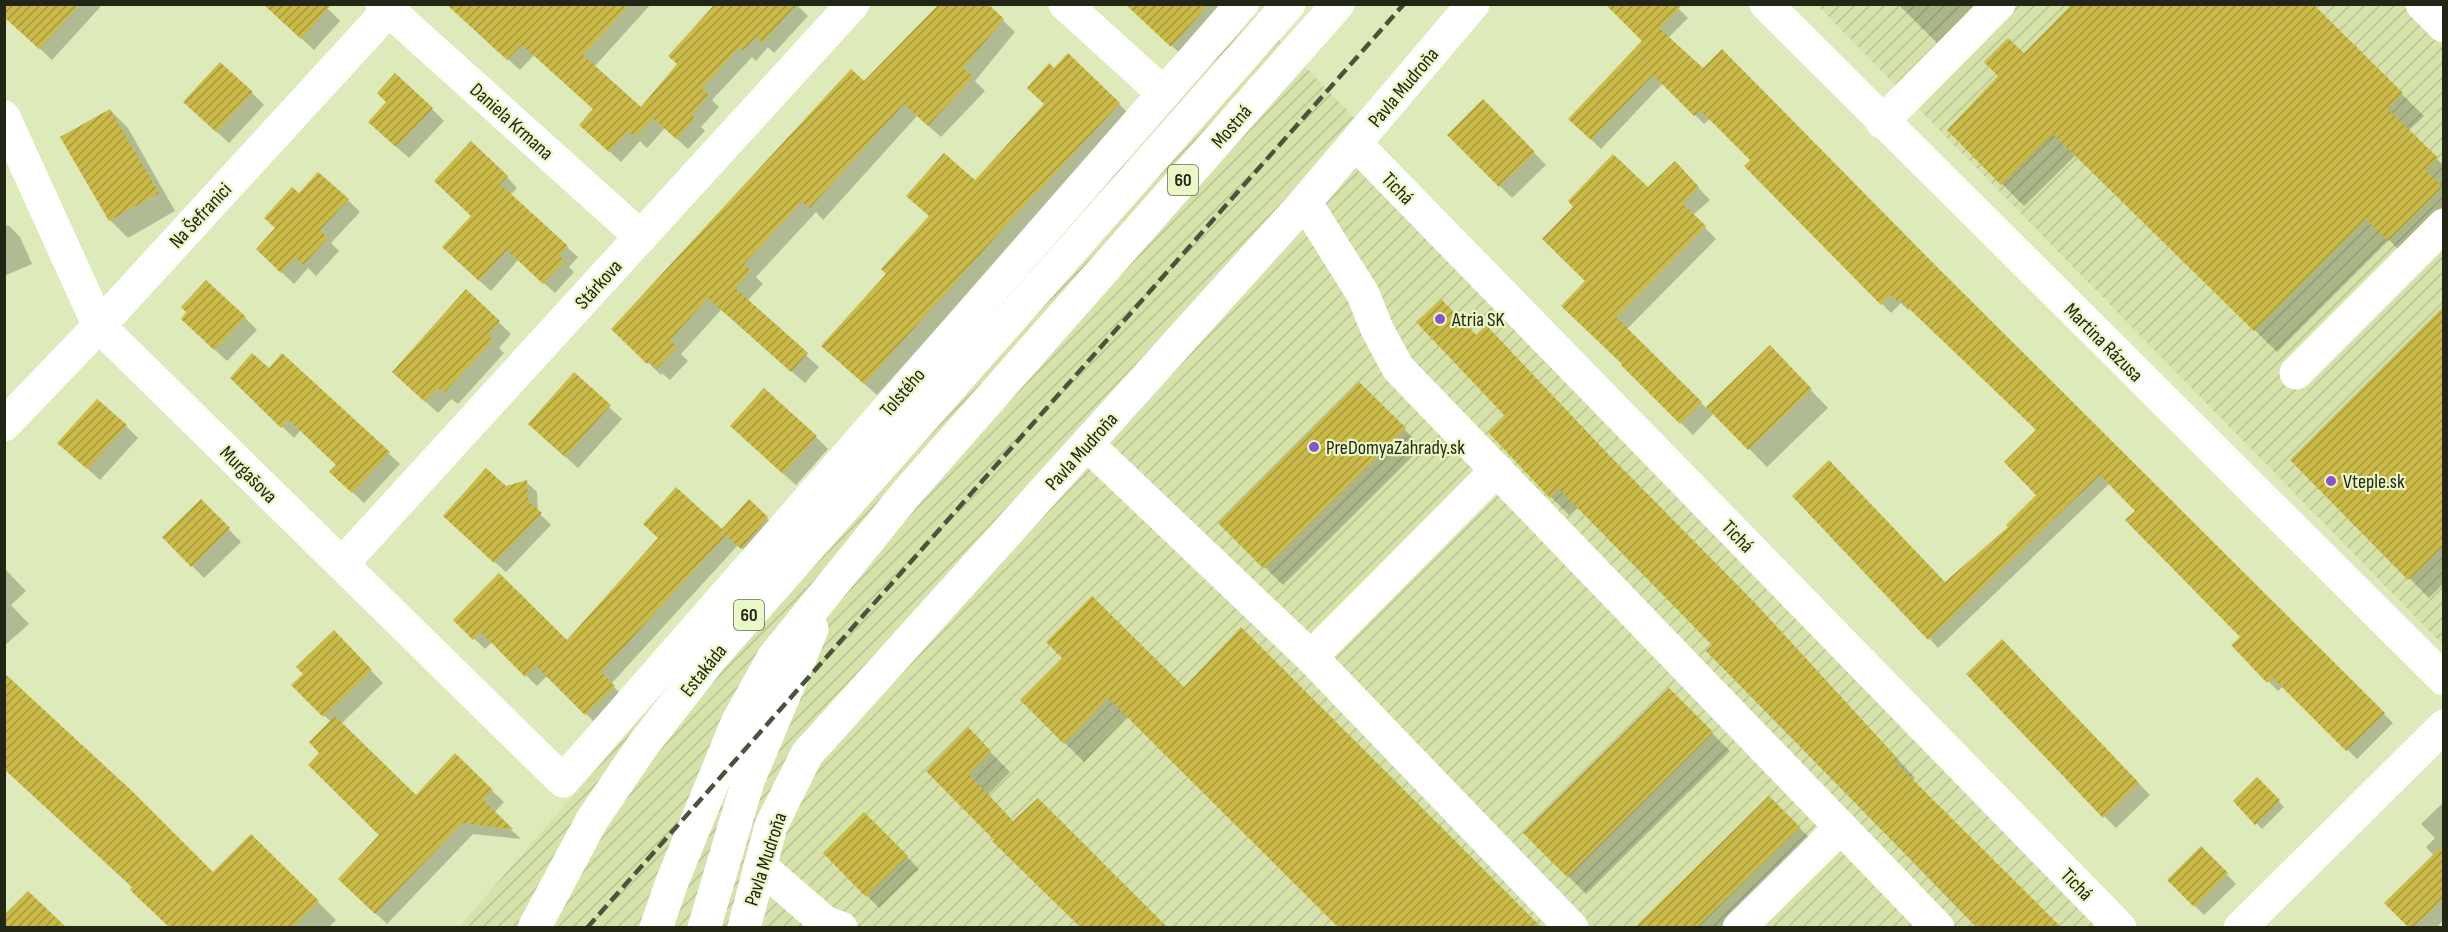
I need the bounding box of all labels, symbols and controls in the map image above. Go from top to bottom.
street label: Pavla Mudroňa [1364,43,1444,132]
street label: Daniela Krmana [465,78,558,165]
street label: Mostná [1206,100,1257,153]
road number: 60 [1168,165,1198,195]
street label: Tichá [1376,167,1418,210]
street label: Na Šefranici [164,178,237,253]
street label: Stárkova [570,255,627,314]
street label: Martina Rázusa [2059,298,2148,387]
place label: Atria SK [1451,308,1505,332]
marker: Atria SK [1433,312,1447,326]
street label: Tolstého [875,363,930,422]
street label: Pavla Mudroňa [1040,408,1123,496]
place label: PreDomyaZahrady.sk [1326,436,1465,460]
marker: PreDomyaZahrady.sk [1307,440,1321,454]
street label: Murgašova [215,441,282,508]
place label: Vteple.sk [2343,470,2405,494]
marker: Vteple.sk [2324,474,2338,488]
street label: Tichá [1716,515,1758,558]
road number: 60 [734,600,764,630]
street label: Estakáda [675,640,732,702]
street label: Pavla Mudroňa [740,810,792,909]
street label: Tichá [2055,863,2097,906]

